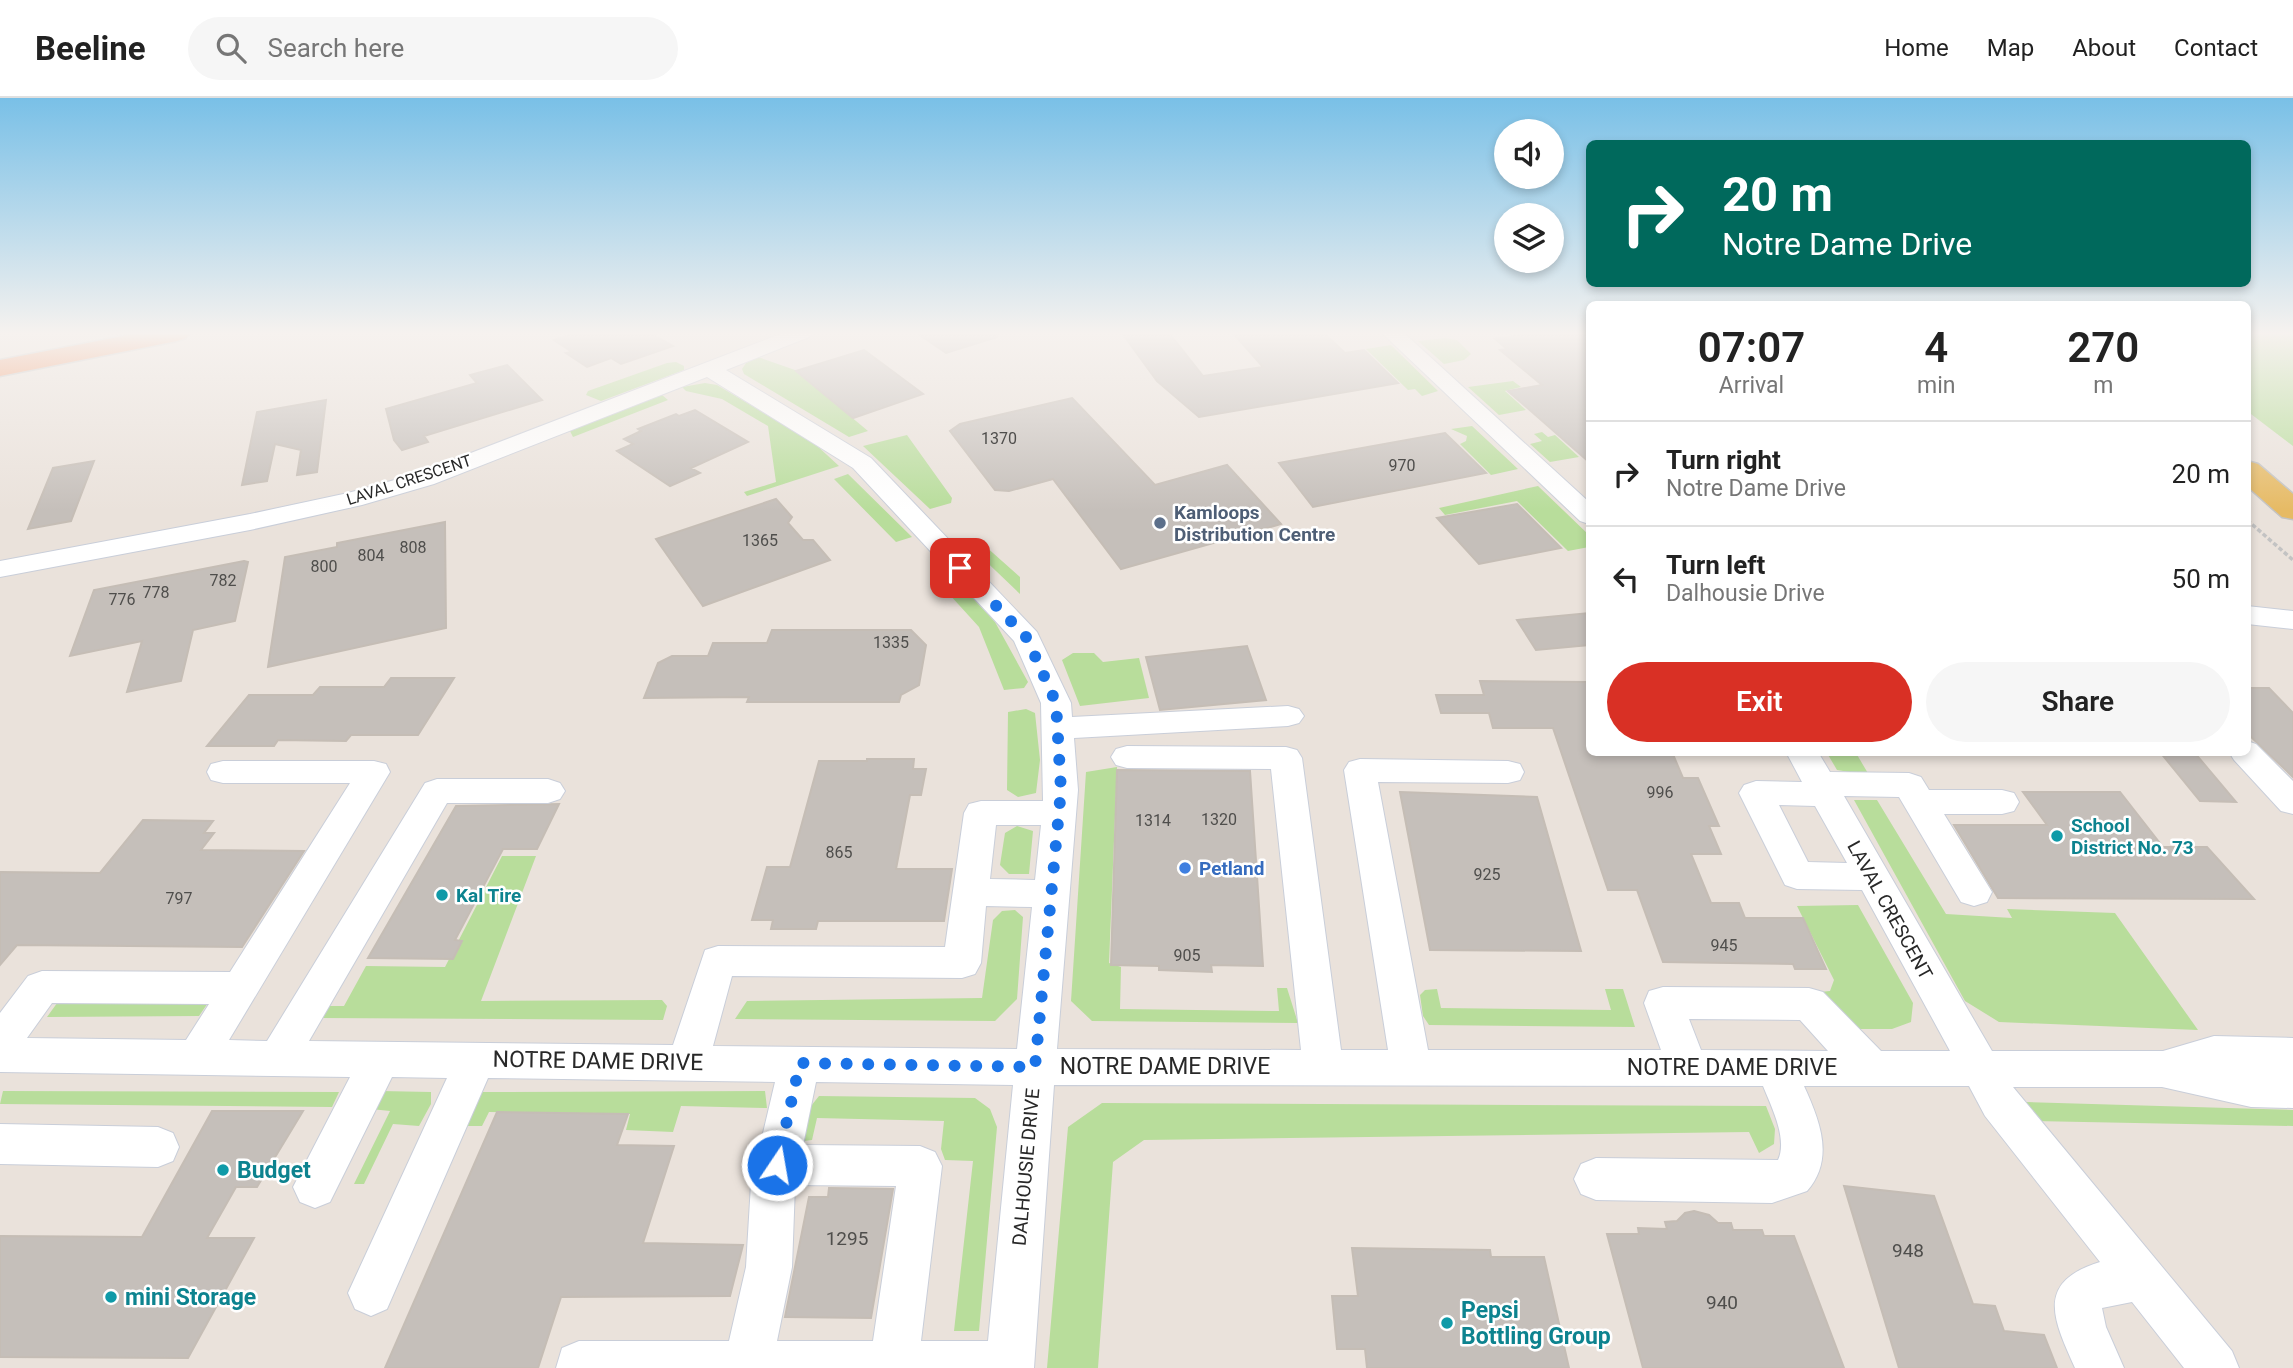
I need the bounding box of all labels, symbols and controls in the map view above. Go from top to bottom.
search box [188,17,678,80]
text: Beeline [35,29,146,68]
icon: search [212,29,250,67]
text: Search here [268,33,404,63]
text: Home [1884,34,1949,62]
text: Map [1987,34,2034,62]
text: About [2072,34,2136,62]
text: Contact [2174,34,2258,62]
map controls [1494,119,1564,273]
button: sound [1494,119,1564,189]
text: 20 m [1722,166,1833,223]
icon: right [1607,168,1698,259]
button: layers [1494,203,1564,273]
text: Notre Dame Drive [1722,225,1972,263]
text: 07:07 [1698,323,1805,372]
text: 4 [1924,323,1948,372]
text: 270 [2067,323,2139,372]
text: Arrival [1719,372,1784,399]
text: min [1917,372,1955,399]
text: m [2093,372,2113,399]
house number: 1370 [981,429,1017,448]
text: Turn right [1666,445,1781,475]
street label: LAVAL CRESCENT [344,451,474,509]
icon: right [1607,455,1645,493]
house number: 970 [1389,456,1415,475]
text: 20 m [2172,459,2230,489]
text: Notre Dame Drive [1666,475,1846,502]
place label: Kamloops Distribution Centre [1174,501,1335,546]
marker: Kamloops Distribution Centre [1152,515,1168,531]
house number: 1365 [742,531,778,550]
house number: 808 [400,538,426,557]
pin [930,538,990,598]
house number: 804 [358,546,384,565]
icon: arrive [941,549,979,587]
text: Turn left [1666,550,1765,580]
house number: 800 [311,557,337,576]
icon: left [1607,560,1645,598]
text: 50 m [2172,564,2230,594]
house number: 782 [210,571,236,590]
text: Dalhousie Drive [1666,580,1825,607]
house number: 778 [143,583,169,602]
house number: 776 [109,590,135,609]
house number: 1335 [873,633,909,652]
button: Exit [1607,662,1912,742]
button: Share [1926,662,2230,742]
house number: 996 [1647,783,1673,802]
house number: 1320 [1201,810,1237,829]
house number: 1314 [1135,811,1171,830]
place label: School District No. 73 [2071,814,2194,859]
marker: School District No. 73 [2049,828,2065,844]
street label: LAVAL CRESCENT [1842,837,1938,983]
house number: 865 [826,843,852,862]
place label: Petland [1199,857,1264,880]
marker: Petland [1177,860,1193,876]
house number: 925 [1474,865,1500,884]
place label: Kal Tire [456,884,521,907]
marker: Kal Tire [434,887,450,903]
house number: 797 [166,889,192,908]
house number: 945 [1711,936,1737,955]
house number: 905 [1174,946,1200,965]
street label: NOTRE DAME DRIVE [492,1046,704,1076]
street label: NOTRE DAME DRIVE [1060,1053,1270,1080]
street label: NOTRE DAME DRIVE [1627,1054,1837,1081]
street label: DALHOUSIE DRIVE [1008,1087,1044,1247]
position arrow [740,1128,814,1202]
place label: Budget [237,1157,311,1184]
marker: Budget [215,1162,231,1178]
house number: 1295 [826,1227,868,1250]
house number: 948 [1892,1239,1924,1262]
place label: mini Storage [125,1284,256,1311]
marker: mini Storage [103,1289,119,1305]
house number: 940 [1706,1291,1738,1314]
place label: Pepsi Bottling Group [1461,1297,1611,1350]
marker: Pepsi Bottling Group [1439,1315,1455,1331]

